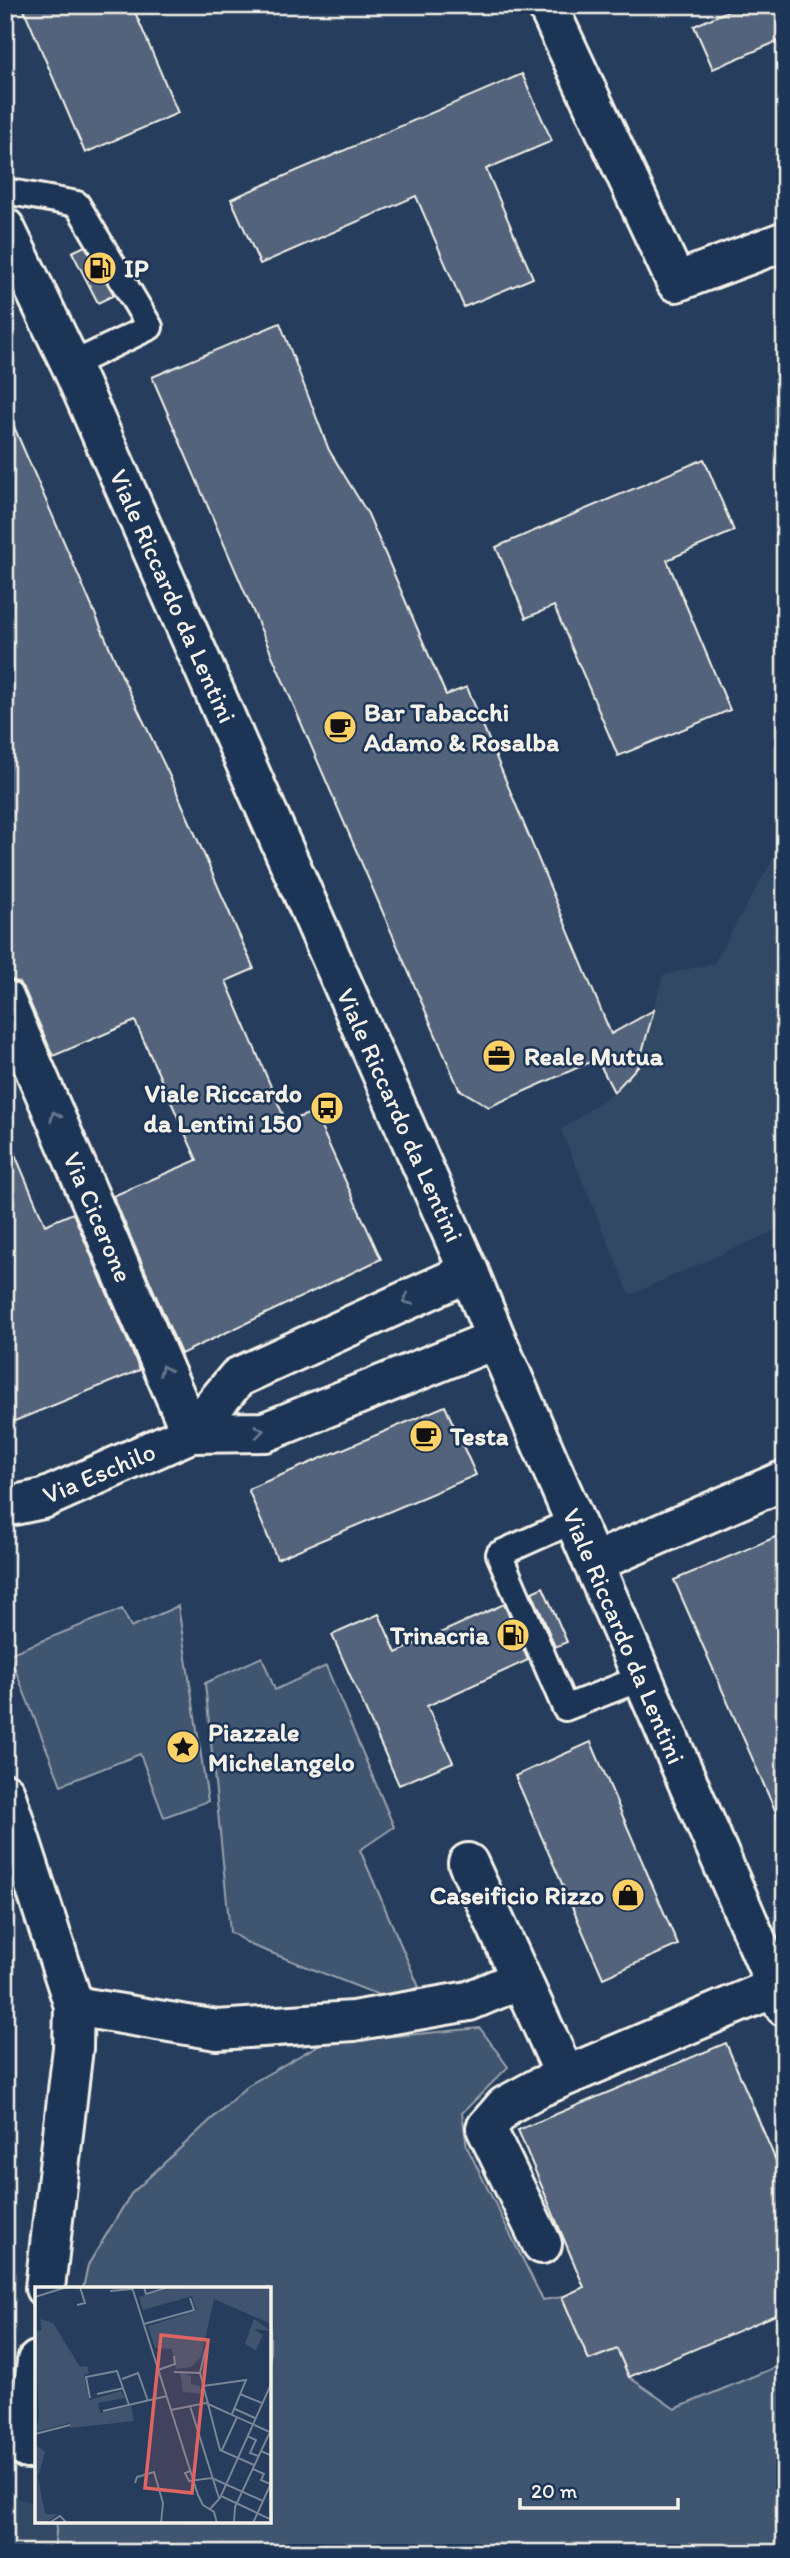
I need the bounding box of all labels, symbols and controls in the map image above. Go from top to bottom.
fuel station icon: IP [81,249,119,287]
place label: IP [124,252,149,284]
street label: Viale Riccardo da Lentini [102,464,244,728]
place label: Bar Tabacchi Adamo & Rosalba [363,696,559,758]
cafe icon: Bar Tabacchi Adamo & Rosalba [321,708,359,746]
street label: Viale Riccardo da Lentini [329,983,471,1247]
office icon: Reale Mutua [480,1037,518,1075]
place label: Reale Mutua [524,1040,664,1072]
place label: Viale Riccardo da Lentini 150 [144,1077,302,1139]
bus stop icon: Viale Riccardo da Lentini 150 [308,1089,346,1127]
one-way arrow [49,1111,63,1124]
street label: Via Cicerone [56,1147,140,1287]
one-way arrow [402,1292,414,1306]
one-way arrow [158,1365,172,1378]
cafe icon: Testa [407,1417,445,1455]
place label: Testa [449,1420,509,1452]
one-way arrow [253,1424,265,1439]
street label: Via Eschilo [38,1435,160,1511]
street label: Viale Riccardo da Lentini [556,1503,692,1769]
fuel station icon: Trinacria [494,1616,532,1654]
place label: Trinacria [389,1619,489,1651]
place label: Piazzale Michelangelo [208,1716,355,1778]
place icon: Piazzale Michelangelo [164,1728,202,1766]
shop icon: Caseificio Rizzo [609,1876,647,1914]
place label: Caseificio Rizzo [430,1879,604,1911]
inset map [35,2287,271,2523]
scale bar [520,2467,678,2511]
text: 20 m [531,2478,578,2503]

